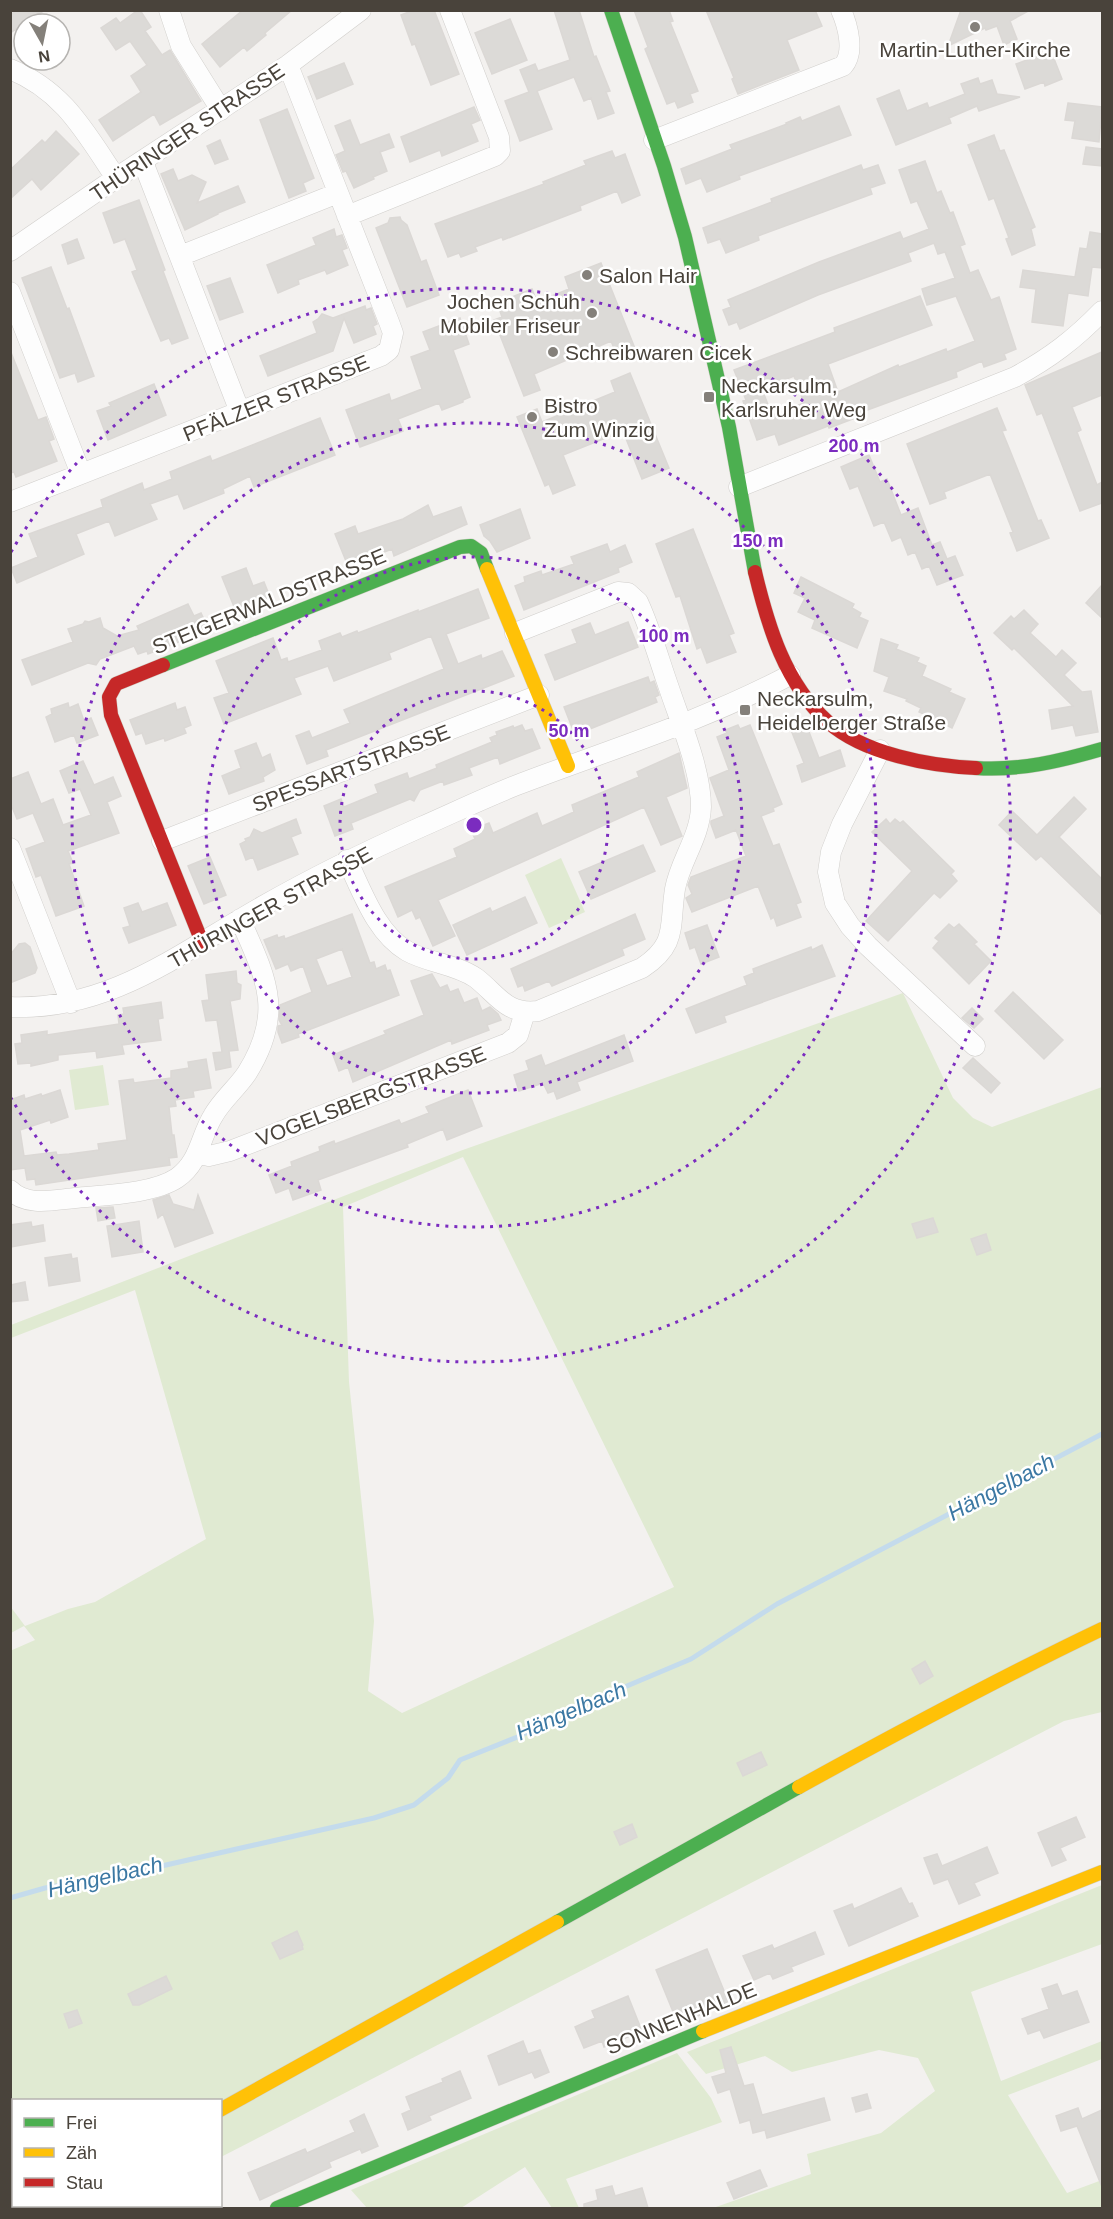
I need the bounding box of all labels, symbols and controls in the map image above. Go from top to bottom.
north arrow [12,12,72,72]
marker: Martin-Luther-Kirche [968,20,982,34]
place label: Martin-Luther-Kirche [879,38,1071,61]
text: N [37,47,51,66]
street label: THÜRINGER STRASSE [86,59,288,205]
place label: Salon Hair [599,264,697,287]
marker: Salon Hair [580,268,594,282]
place label: Jochen Schuh Mobiler Friseur [440,290,580,337]
marker: Jochen Schuh Mobiler Friseur [585,306,599,320]
place label: Schreibwaren Cicek [565,341,752,364]
marker: Schreibwaren Cicek [546,345,560,359]
street label: PFÄLZER STRASSE [180,350,372,446]
place label: Neckarsulm, Karlsruher Weg [721,374,867,421]
marker: Neckarsulm, Karlsruher Weg [702,390,716,404]
place label: Bistro Zum Winzig [544,394,655,441]
marker: Bistro Zum Winzig [525,410,539,424]
text: 200 m [828,436,880,456]
text: 150 m [732,531,784,551]
street label: STEIGERWALDSTRASSE [149,544,389,658]
text: 100 m [638,626,690,646]
place label: Neckarsulm, Heidelberger Straße [757,687,946,734]
marker: Neckarsulm, Heidelberger Straße [738,703,752,717]
street label: SPESSARTSTRASSE [249,720,453,816]
text: 50 m [548,721,590,741]
centre of rings [464,815,484,835]
street label: THÜRINGER STRASSE [164,842,376,972]
street label: VOGELSBERGSTRASSE [253,1042,489,1150]
water label: Hängelbach [943,1448,1059,1526]
water label: Hängelbach [512,1677,630,1745]
water label: Hängelbach [45,1852,165,1902]
street label: SONNENHALDE [603,1977,759,2059]
legend [12,2099,222,2207]
text: Frei [66,2113,97,2133]
text: Zäh [66,2143,97,2163]
text: Stau [66,2173,103,2193]

